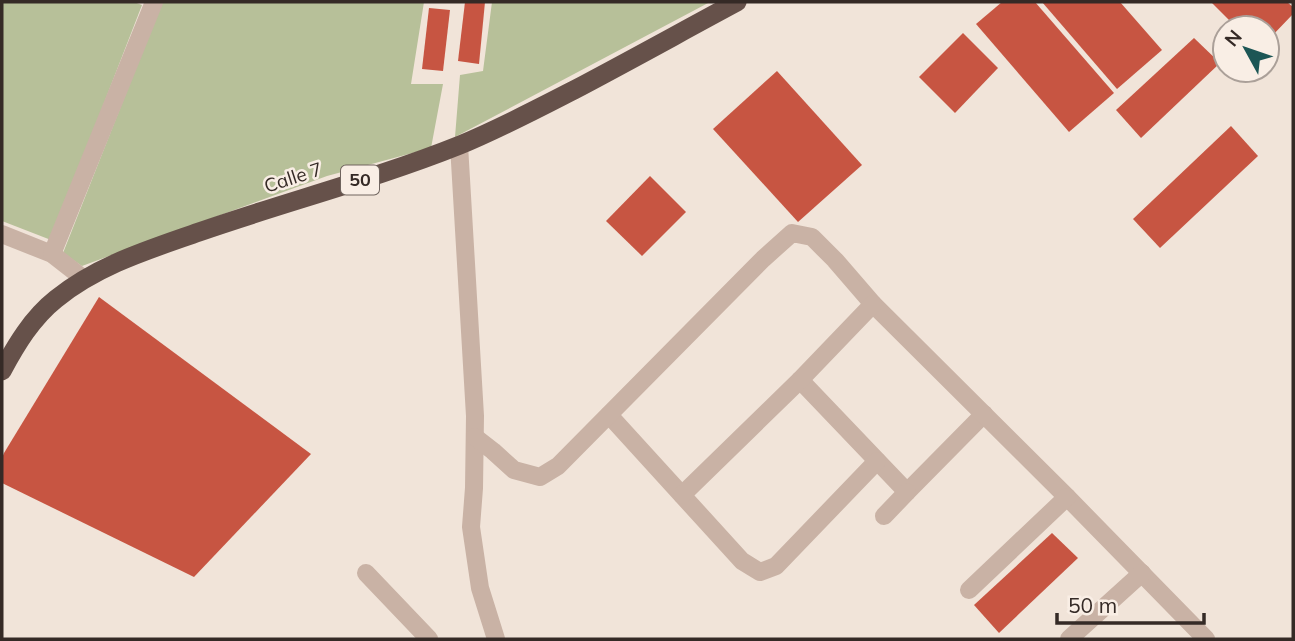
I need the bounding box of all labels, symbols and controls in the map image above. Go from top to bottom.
north arrow [1211,14,1281,84]
text: N [1219,25,1247,51]
street label: Calle 7 [261,156,325,198]
road number: 50 [341,166,379,195]
scale bar [1057,582,1204,626]
text: 50 m [1068,592,1117,618]

